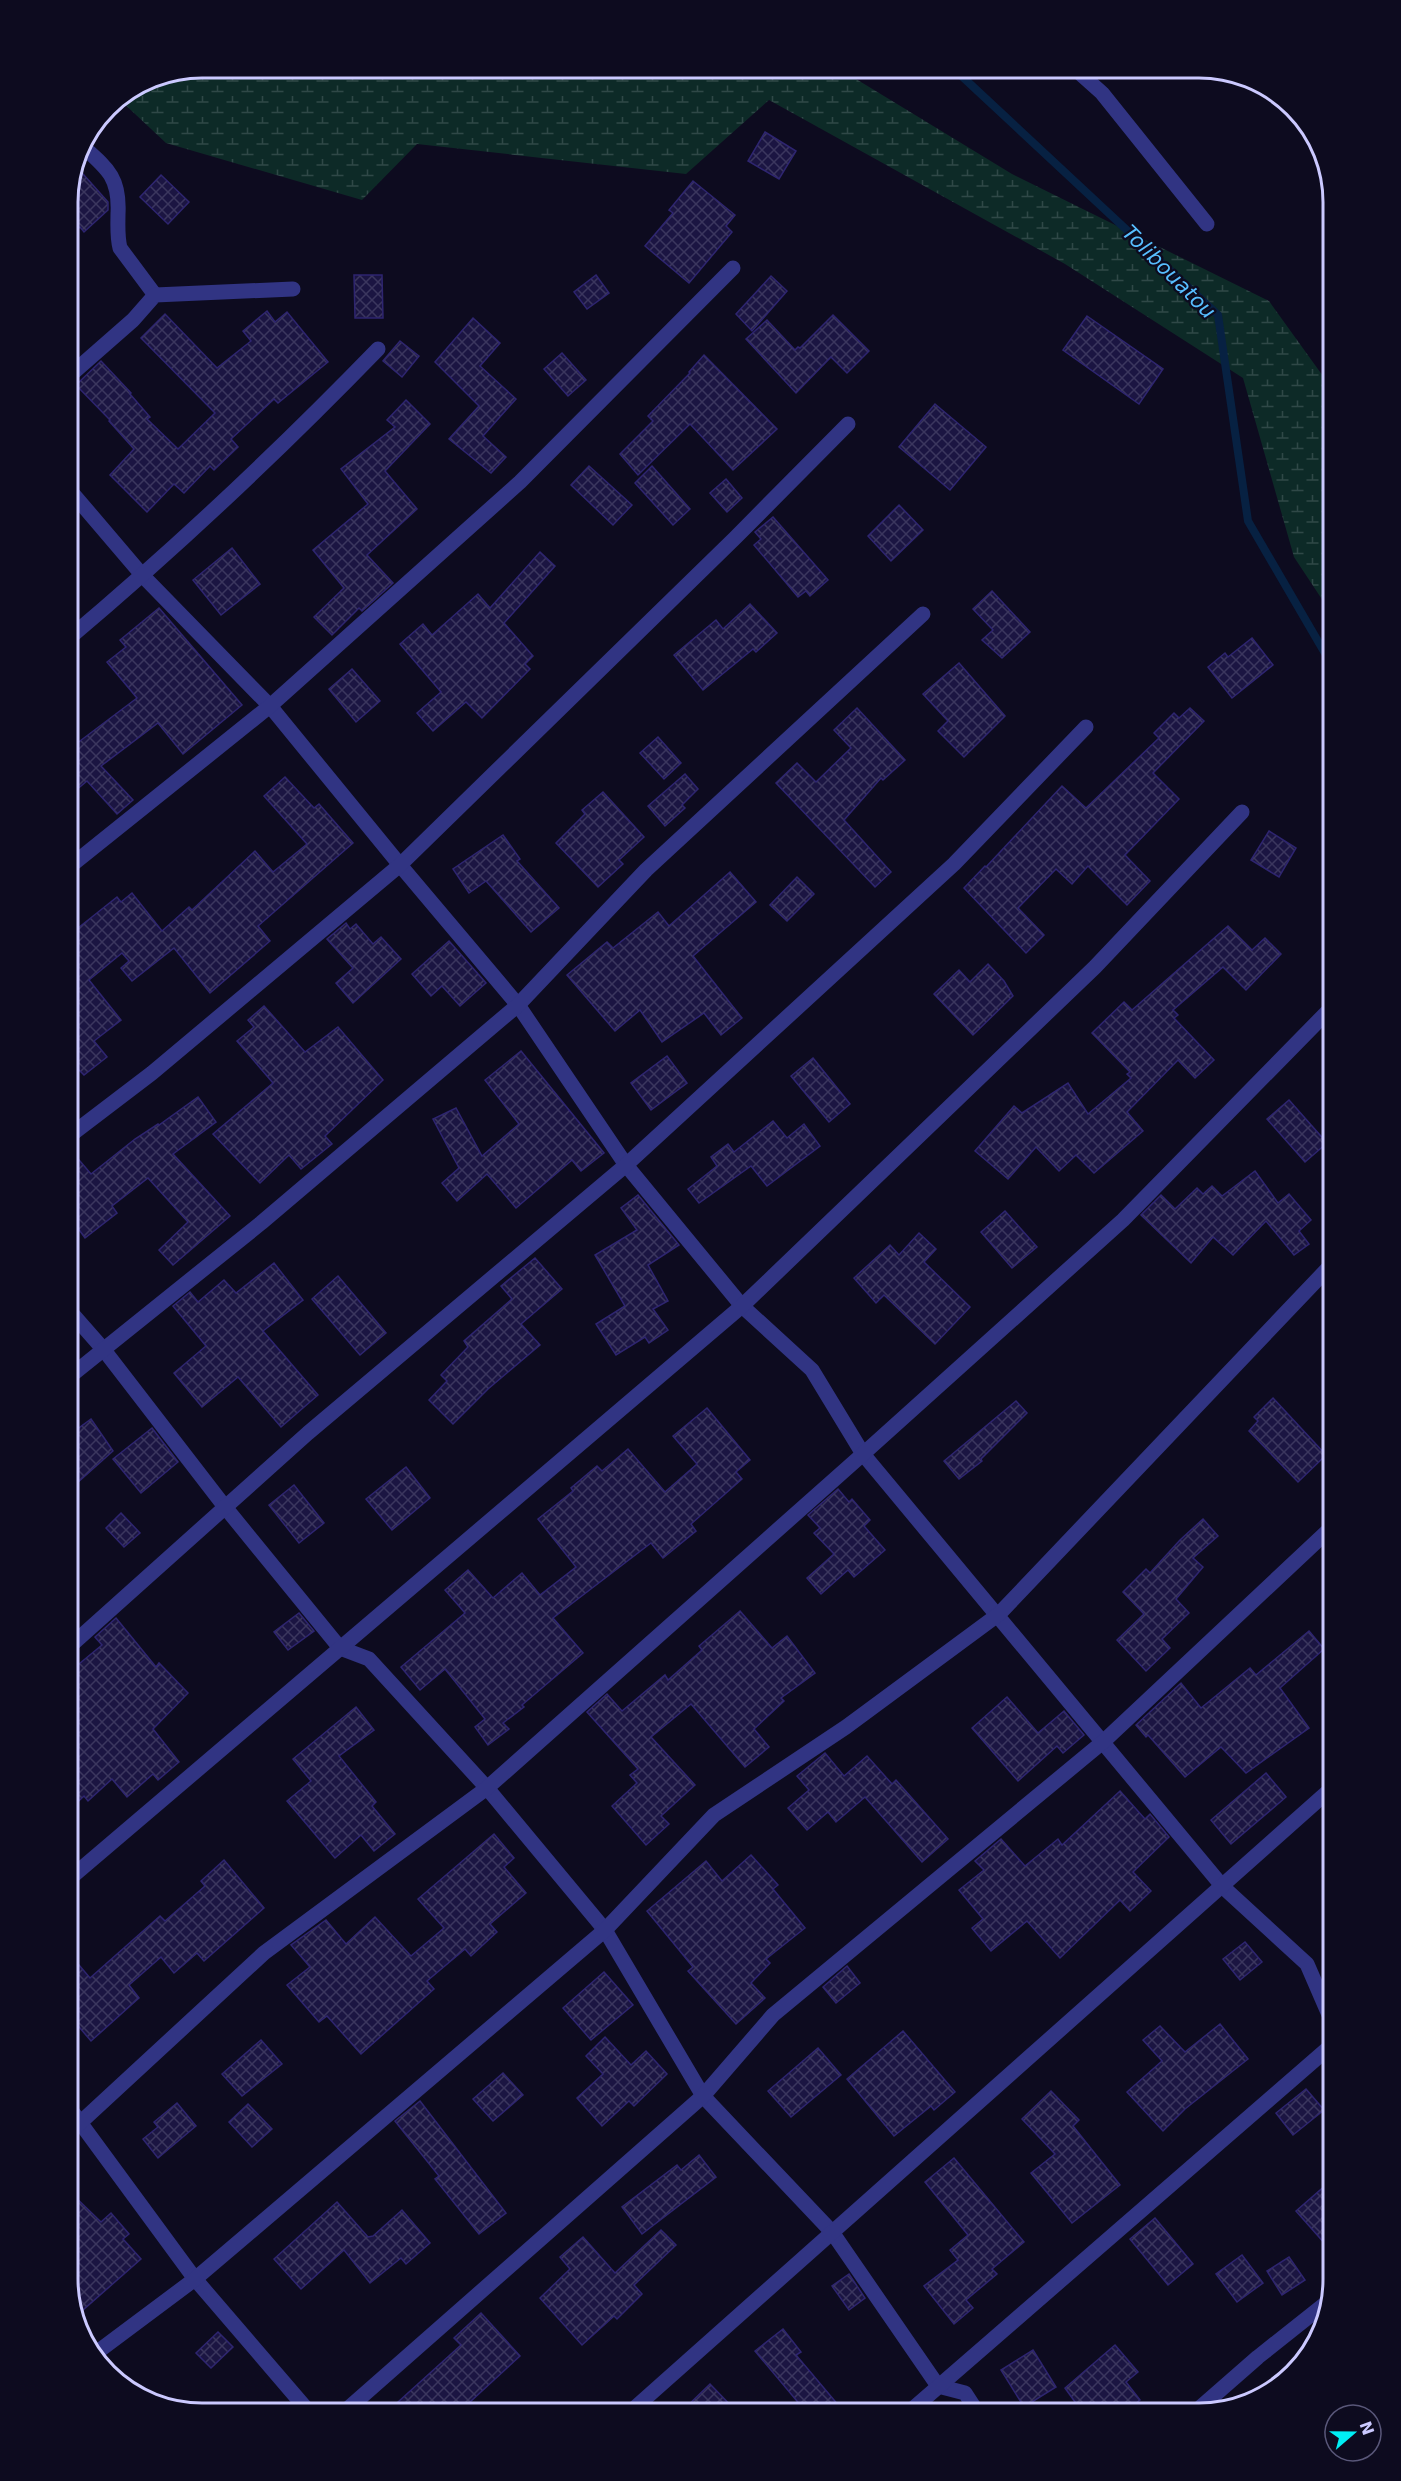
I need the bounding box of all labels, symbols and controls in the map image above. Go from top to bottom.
water label: Tolibouatou [1118,221,1220,323]
north arrow [1323,2403,1383,2463]
text: N [1355,2418,1378,2438]

